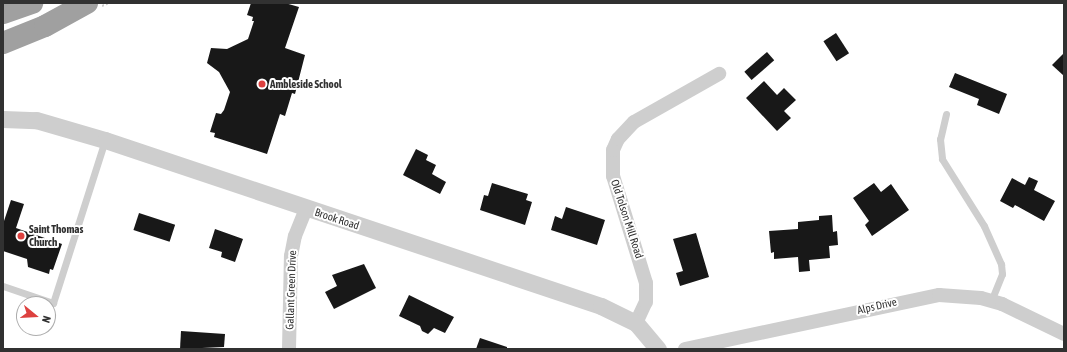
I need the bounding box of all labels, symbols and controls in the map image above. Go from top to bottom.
place label: Ambleside School [270,77,342,91]
marker: Ambleside School [257,79,267,89]
street label: Old Tolson Mill Road [608,178,646,260]
street label: Brook Road [313,206,361,232]
place label: Saint Thomas Church [29,223,83,249]
marker: Saint Thomas Church [16,231,26,241]
street label: Gallant Green Drive [283,250,299,330]
street label: Alps Drive [856,295,898,317]
north arrow [16,296,56,336]
text: N [40,314,53,324]

